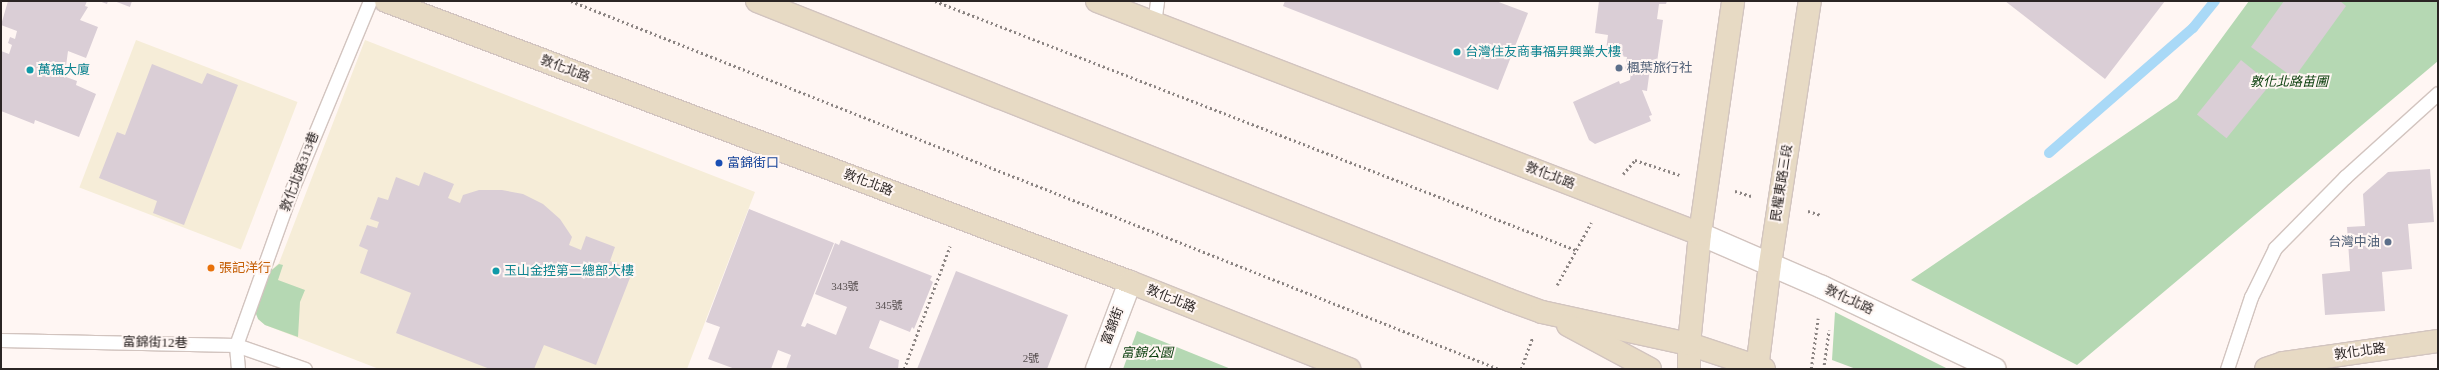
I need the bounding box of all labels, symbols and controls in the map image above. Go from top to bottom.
place label: 台灣住友商事福昇興業大樓 [1465,44,1621,60]
marker: 台灣住友商事福昇興業大樓 [1452,47,1462,57]
street label: 敦化北路 [538,52,592,86]
place label: 楓葉旅行社 [1627,60,1692,76]
place label: 萬福大廈 [38,62,90,78]
marker: 楓葉旅行社 [1614,63,1624,73]
marker: 萬福大廈 [25,65,35,75]
park label: 敦化北路苗圃 [2250,74,2328,90]
street label: 敦化北路313巷 [278,130,322,214]
street label: 民權東路三段 [1768,143,1796,223]
place label: 富錦街口 [727,155,779,171]
marker: 富錦街口 [714,158,724,168]
street label: 敦化北路 [1523,159,1577,193]
street label: 敦化北路 [841,166,895,200]
place label: 台灣中油 [2328,234,2380,250]
marker: 台灣中油 [2383,237,2393,247]
place label: 張記洋行 [219,260,271,276]
marker: 張記洋行 [206,263,216,273]
place label: 玉山金控第二總部大樓 [504,263,634,279]
marker: 玉山金控第二總部大樓 [491,266,501,276]
house number: 343號 [831,279,859,293]
street label: 敦化北路 [1144,282,1198,316]
street label: 敦化北路 [1822,282,1876,318]
house number: 345號 [875,298,903,312]
street label: 富錦街 [1099,305,1127,347]
street label: 富錦街12巷 [122,335,188,351]
street label: 敦化北路 [2333,341,2387,363]
park label: 富錦公園 [1121,345,1173,361]
house number: 2號 [1023,351,1039,365]

